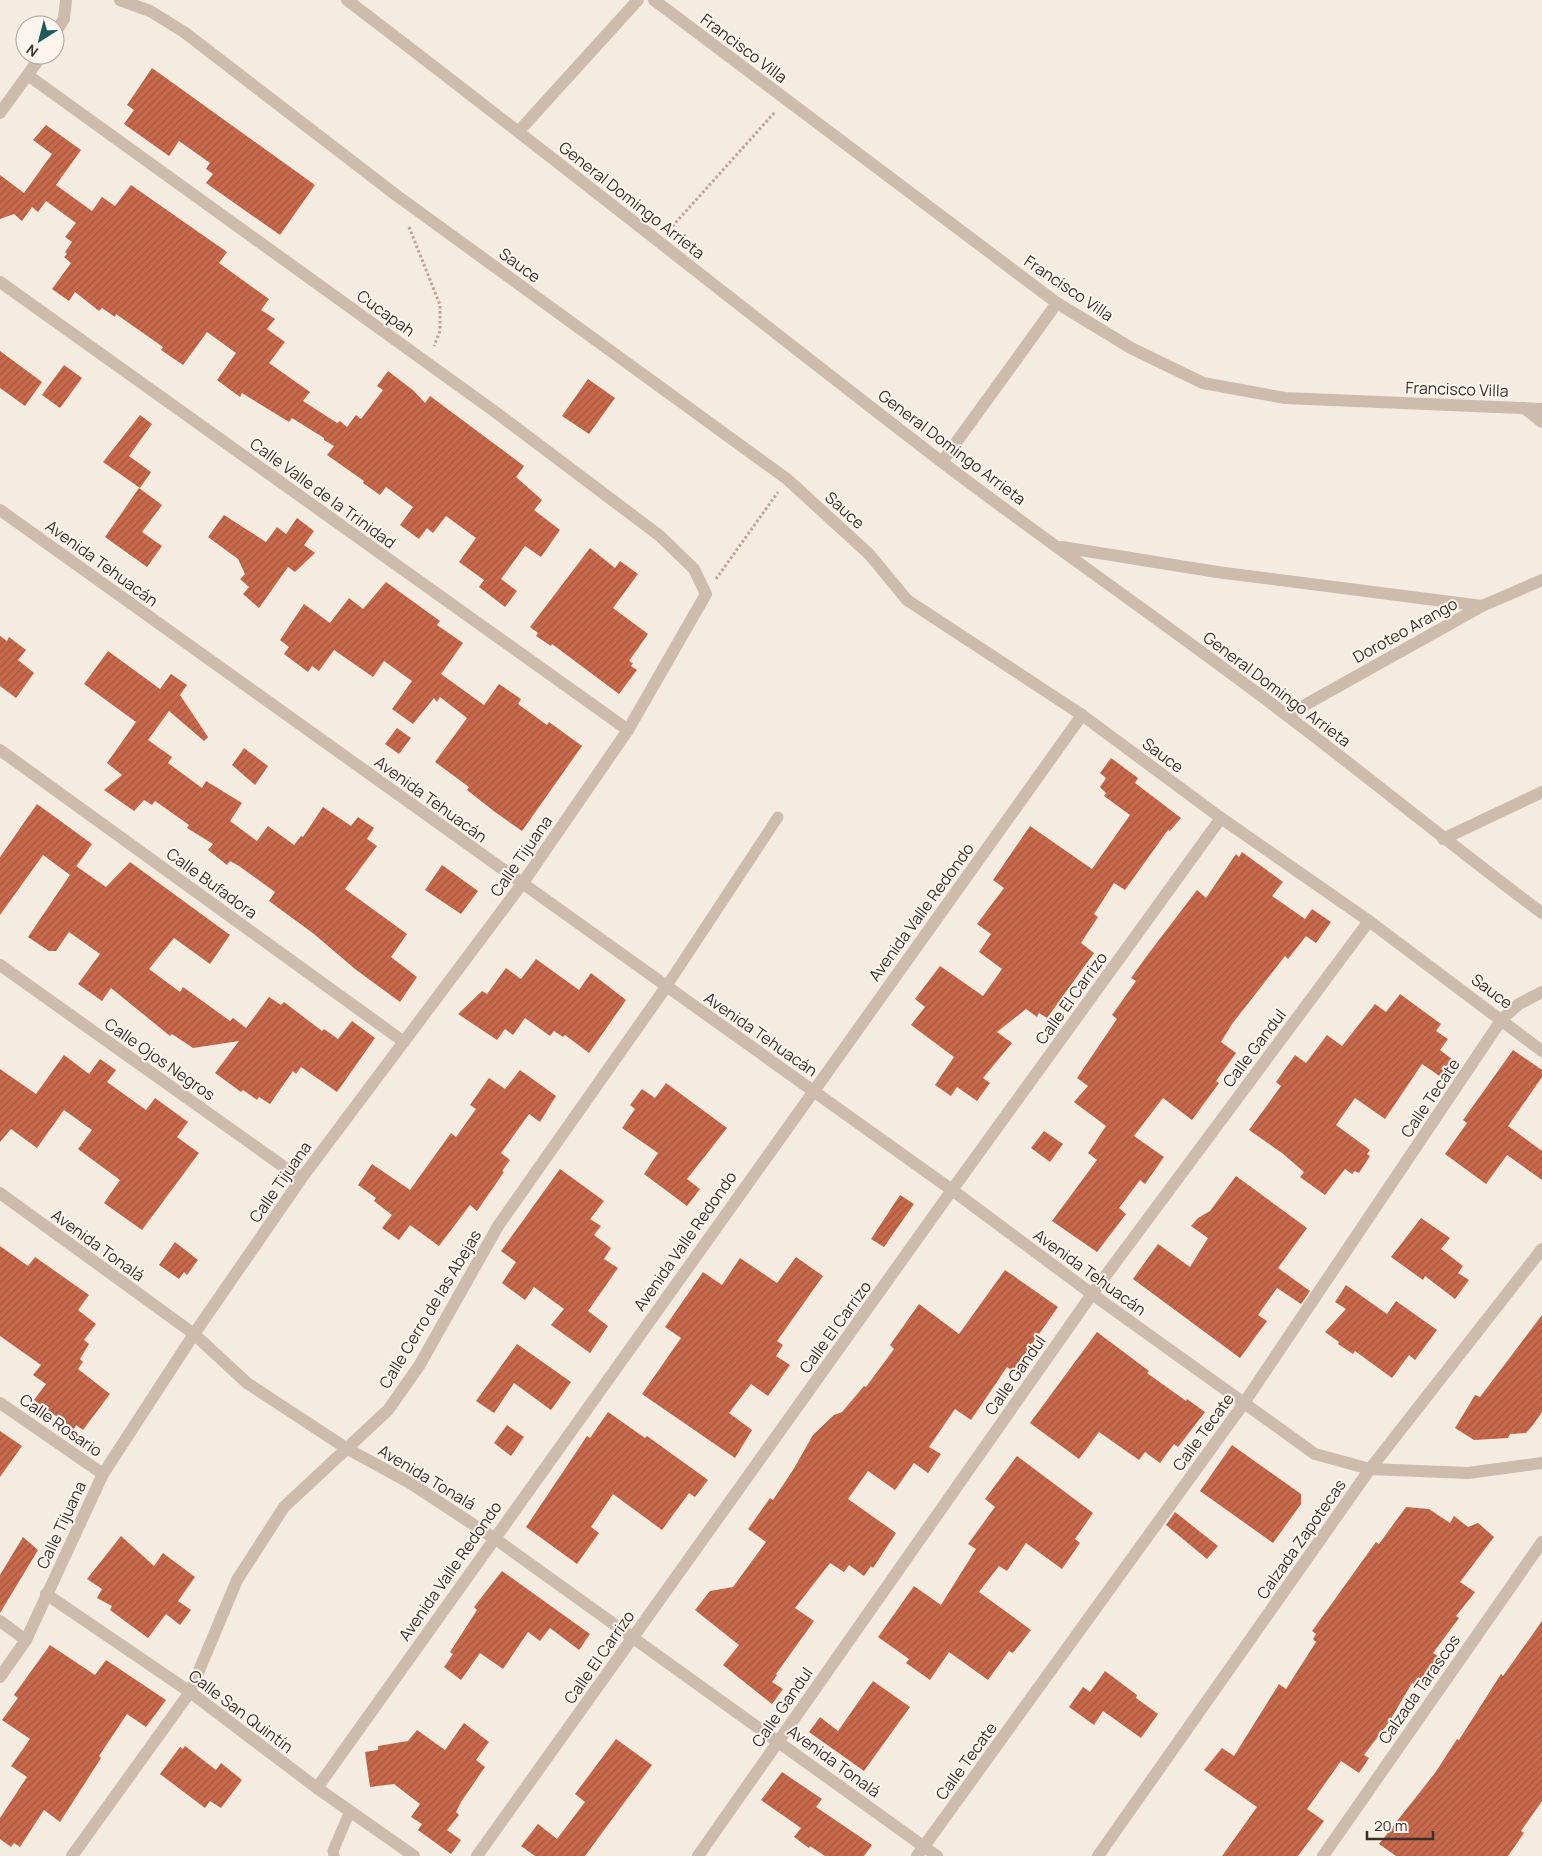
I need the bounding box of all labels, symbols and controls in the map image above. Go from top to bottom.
street label: Francisco Villa [696,8,792,88]
north arrow [15,15,65,65]
text: N [22,40,42,62]
street label: General Domingo Arrieta [554,136,710,264]
street label: Sauce [495,243,545,287]
street label: Francisco Villa [1020,250,1118,326]
street label: Cucapah [353,285,419,341]
street label: Francisco Villa [1405,376,1509,402]
street label: General Domingo Arrieta [874,384,1030,510]
street label: Calle Valle de la Trinidad [246,433,400,553]
street label: Sauce [820,486,870,534]
street label: Avenida Tehuacán [41,515,163,611]
street label: Doroteo Arango [1349,592,1461,668]
street label: General Domingo Arrieta [1199,626,1355,752]
street label: Sauce [1138,732,1188,778]
street label: Avenida Tehuacán [370,751,492,847]
street label: Calle Tijuana [485,811,557,901]
street label: Avenida Valle Redondo [863,838,979,986]
street label: Calle Bufadora [162,843,262,923]
street label: Calle El Carrizo [1030,947,1112,1049]
street label: Sauce [1467,968,1517,1014]
street label: Avenida Tehuacán [700,987,822,1081]
street label: Calle Gandul [1217,1004,1291,1092]
street label: Calle Ojos Negros [100,1013,220,1105]
street label: Calle Tecate [1395,1054,1465,1142]
street label: Calle Tijuana [244,1137,316,1227]
street label: Avenida Valle Redondo [628,1167,742,1315]
street label: Avenida Tonalá [47,1204,149,1286]
street label: Avenida Tehuacán [1029,1224,1151,1320]
street label: Calle Cerro de las Abejas [374,1225,486,1393]
street label: Calle El Carrizo [794,1276,876,1378]
street label: Calle Gandul [979,1331,1051,1419]
street label: Calle Rosario [15,1388,107,1462]
street label: Calle Tecate [1167,1389,1239,1475]
street label: Avenida Tonalá [374,1439,480,1515]
street label: Calzada Zapotecas [1251,1475,1351,1603]
street label: Calle Tijuana [31,1478,91,1572]
street label: Avenida Valle Redondo [393,1497,507,1645]
street label: Calle El Carrizo [559,1606,639,1708]
street label: Calzada Tarascos [1373,1630,1465,1748]
street label: Calle Gandul [746,1663,818,1751]
street label: Calle San Quintín [184,1664,298,1758]
street label: Calle Tecate [930,1718,1002,1804]
street label: Avenida Tonalá [783,1720,885,1802]
scale bar [1367,1808,1433,1840]
text: 20 m [1374,1815,1407,1836]

